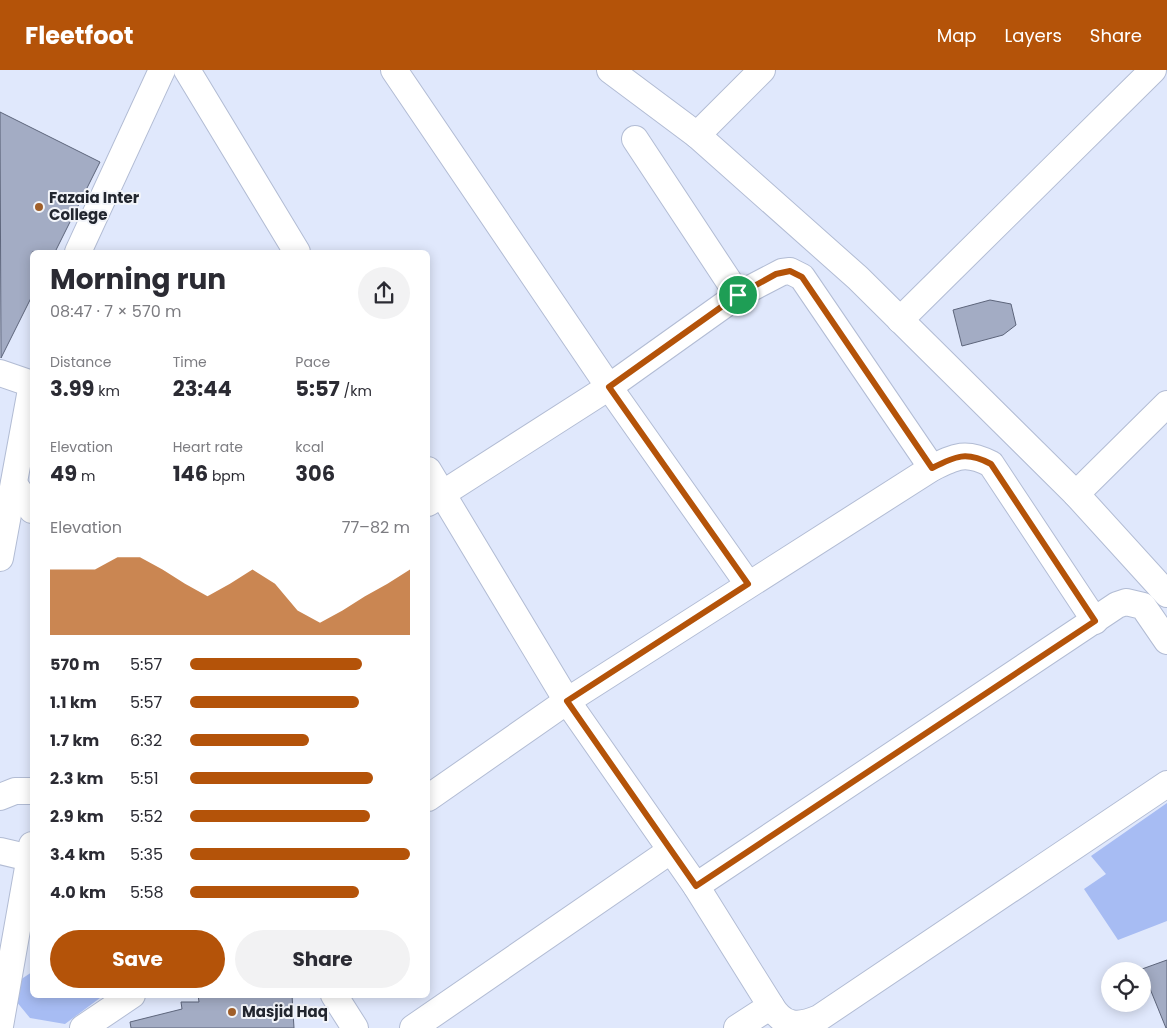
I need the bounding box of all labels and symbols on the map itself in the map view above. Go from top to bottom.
place label: Fazaia Inter College [49,187,140,225]
marker: Fazaia Inter College [33,201,45,213]
pin [717,274,759,316]
place label: Masjid Haq [242,1001,328,1022]
marker: Masjid Haq [226,1006,238,1018]

